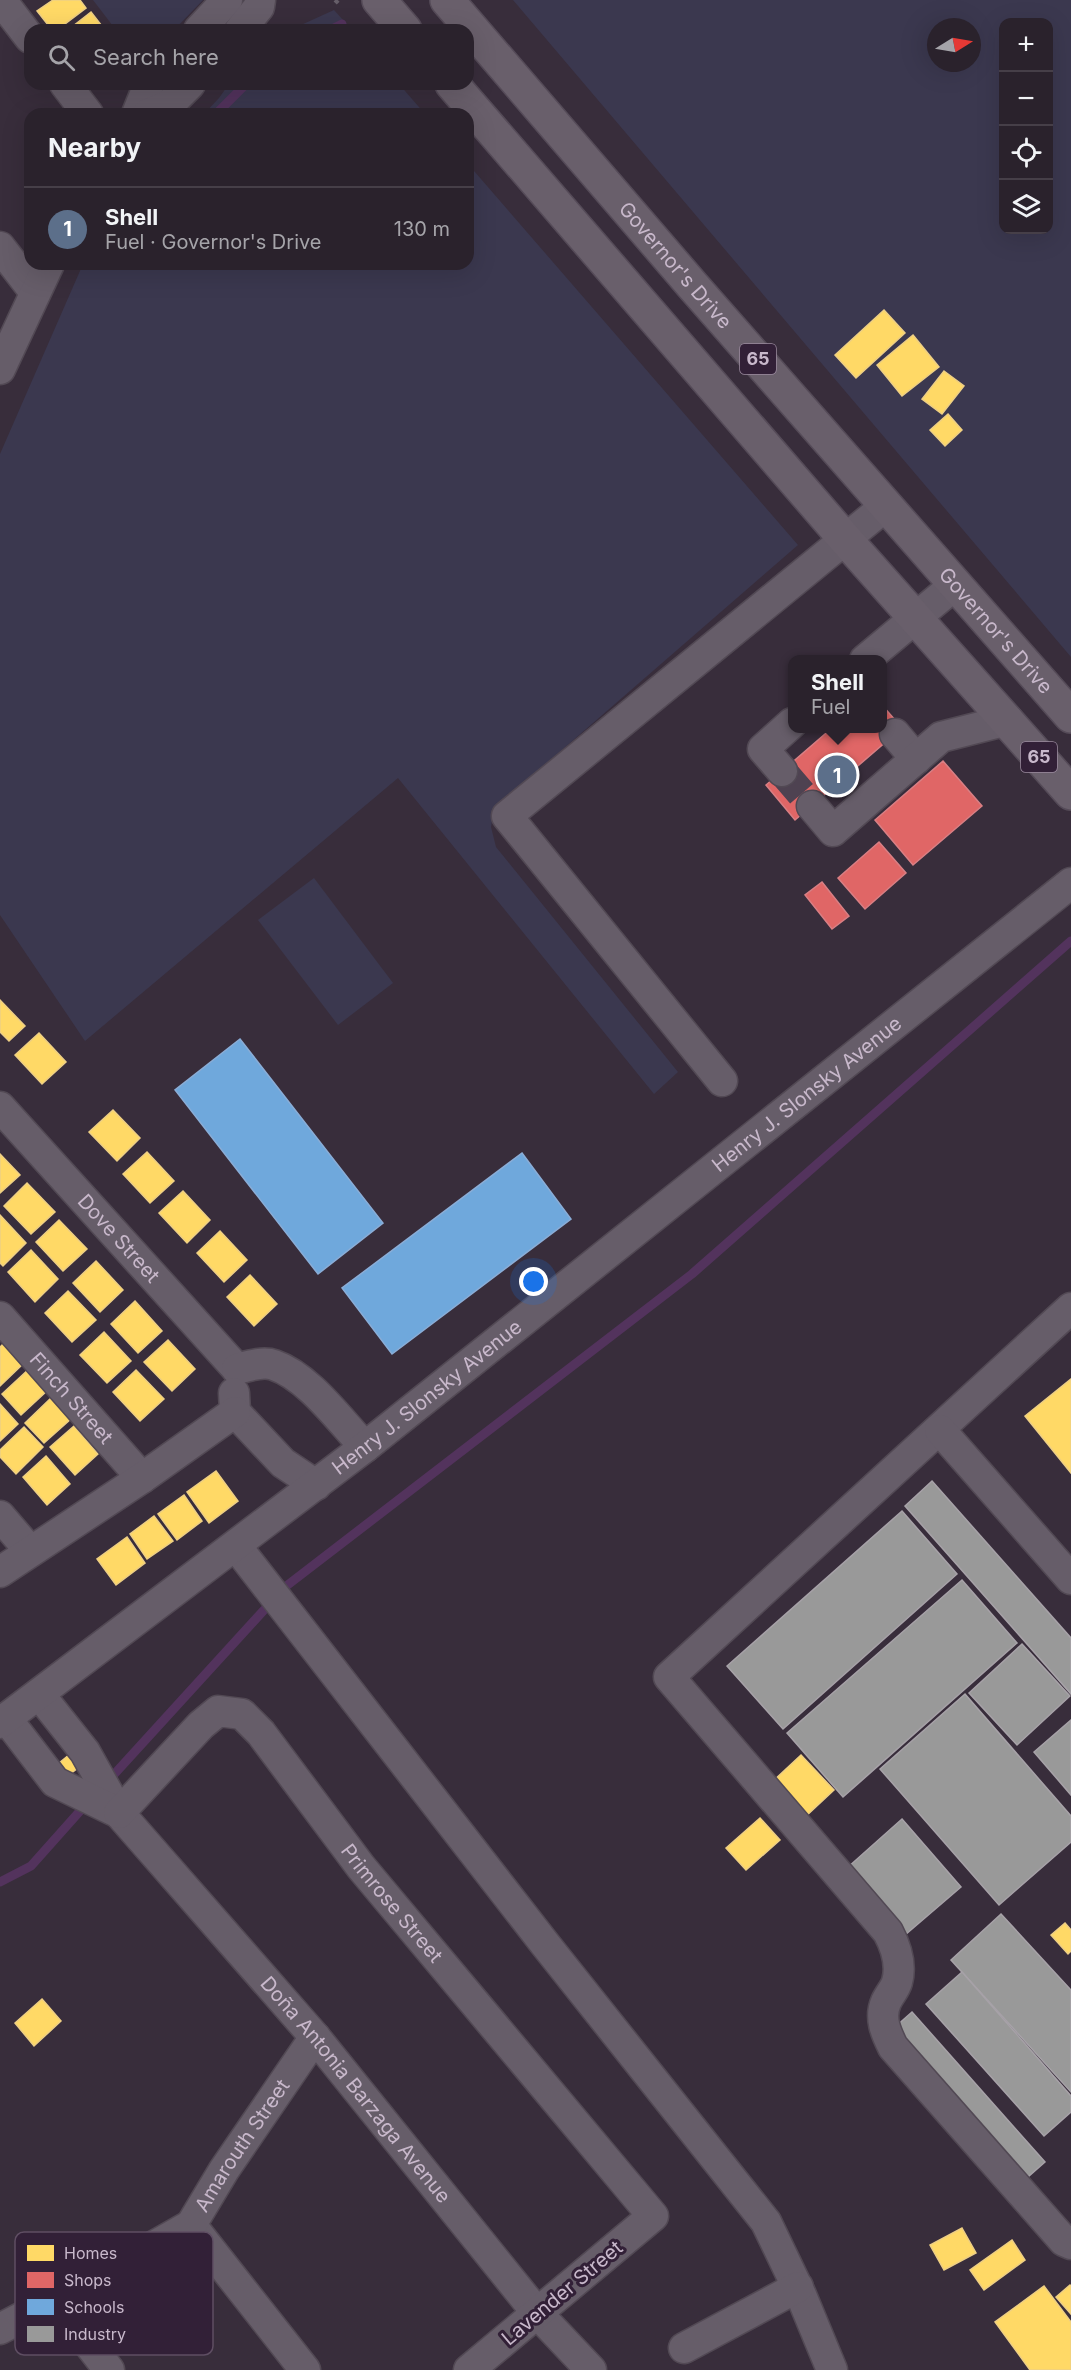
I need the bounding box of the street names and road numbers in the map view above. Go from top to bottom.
street label: Governor's Drive [614,197,737,334]
road number: 65 [740,344,776,374]
street label: Governor's Drive [934,563,1058,699]
road number: 65 [1021,742,1057,772]
street label: Henry J. Slonsky Avenue [707,1011,906,1177]
street label: Dove Street [73,1189,165,1288]
street label: Henry J. Slonsky Avenue [327,1315,527,1480]
street label: Finch Street [25,1347,118,1449]
street label: Primrose Street [336,1839,448,1968]
street label: Doña Antonia Barzaga Avenue [256,1971,456,2208]
street label: Amarouth Street [190,2074,295,2216]
street label: Lavender Street [497,2235,628,2350]

